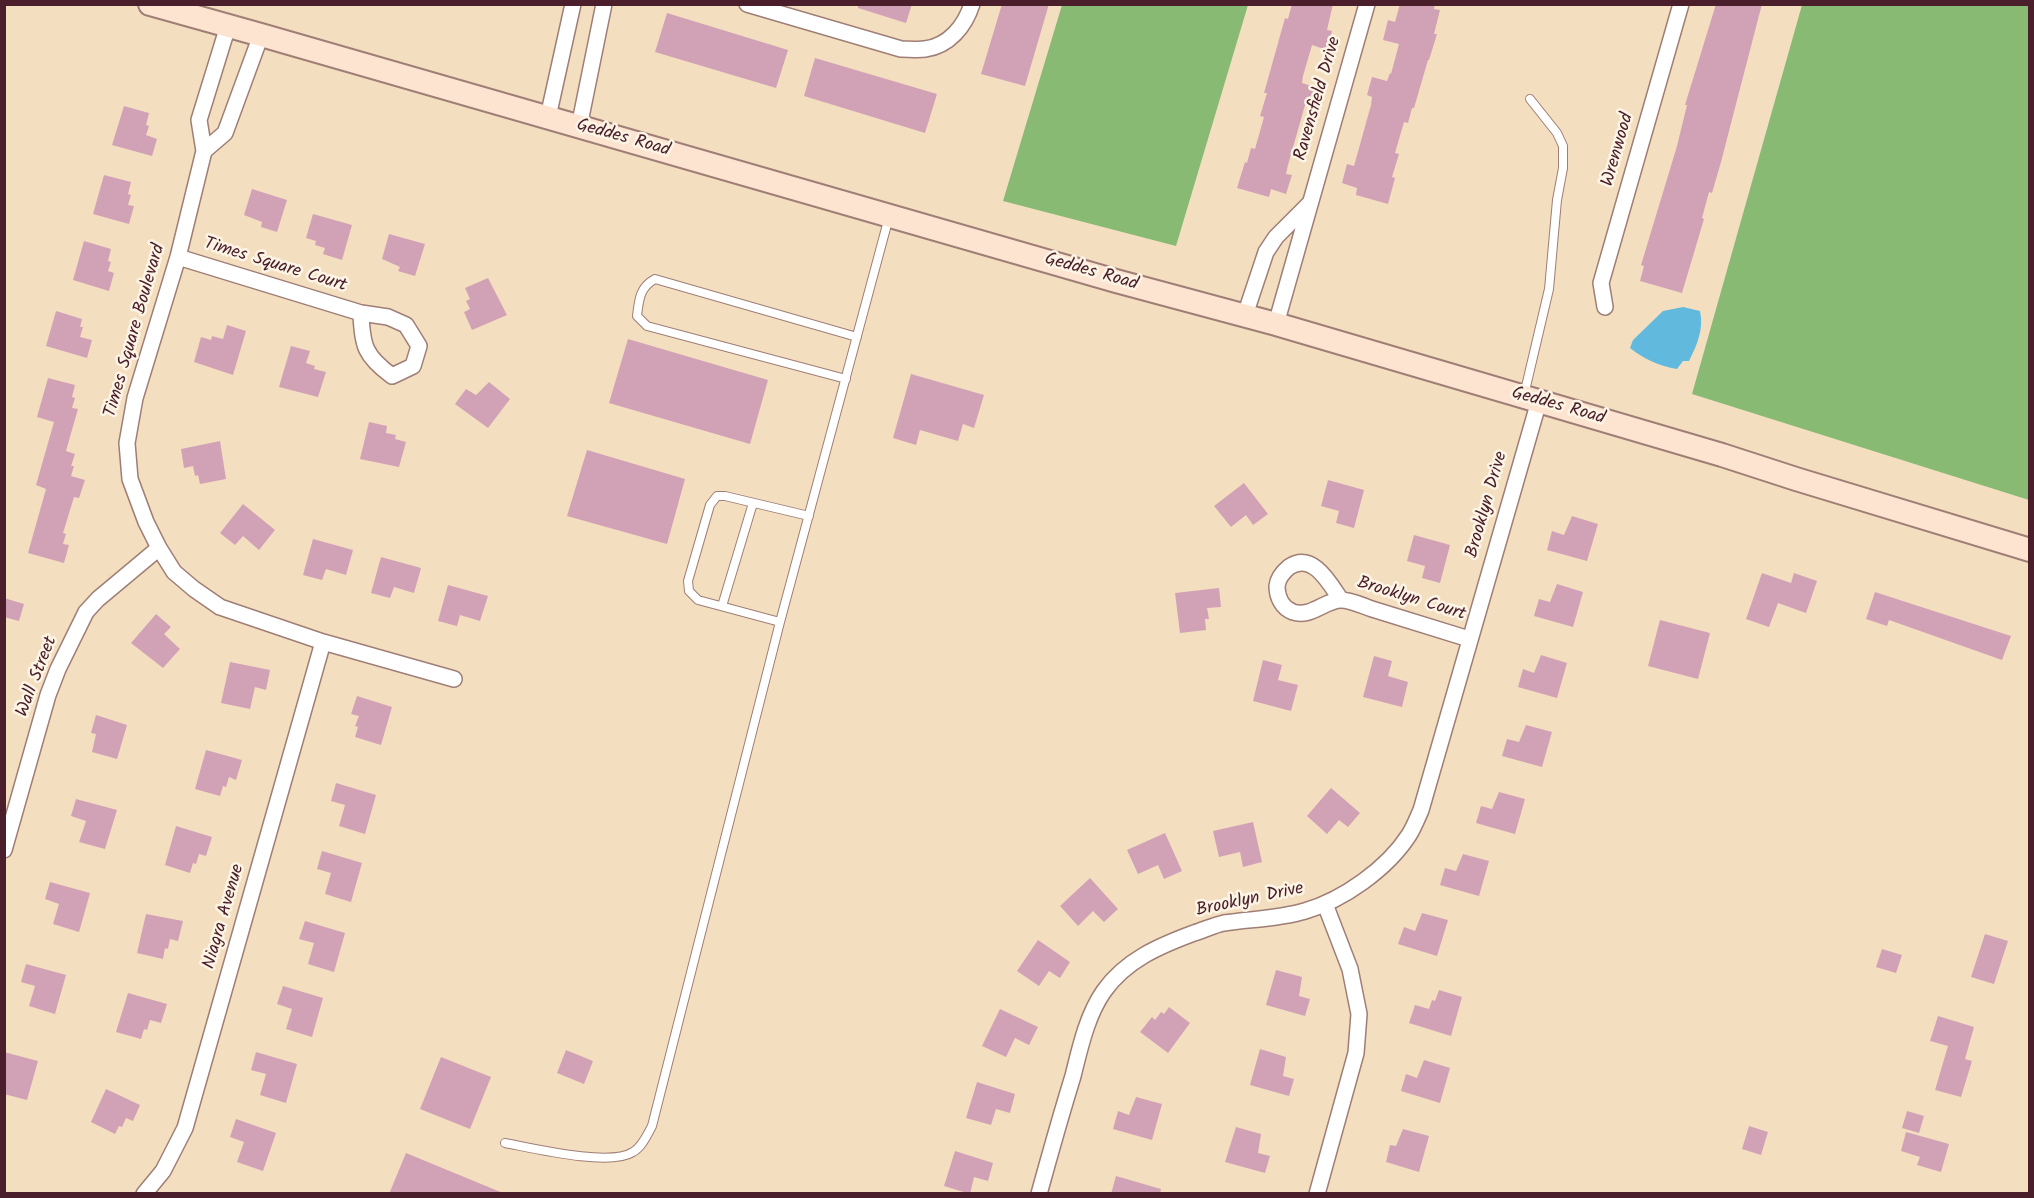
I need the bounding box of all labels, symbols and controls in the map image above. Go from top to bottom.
street label: Ravensfield Drive [1291,35,1347,163]
street label: Wrenwood [1598,111,1640,189]
street label: Geddes Road [574,115,672,163]
street label: Times Square Court [201,234,349,298]
street label: Times Square Boulevard [101,242,171,420]
street label: Geddes Road [1042,249,1140,297]
street label: Geddes Road [1509,383,1607,431]
street label: Brooklyn Drive [1463,449,1513,561]
street label: Brooklyn Court [1354,573,1468,627]
street label: Wall Street [13,634,63,720]
street label: Niagra Avenue [200,862,250,972]
street label: Brooklyn Drive [1194,879,1306,923]

